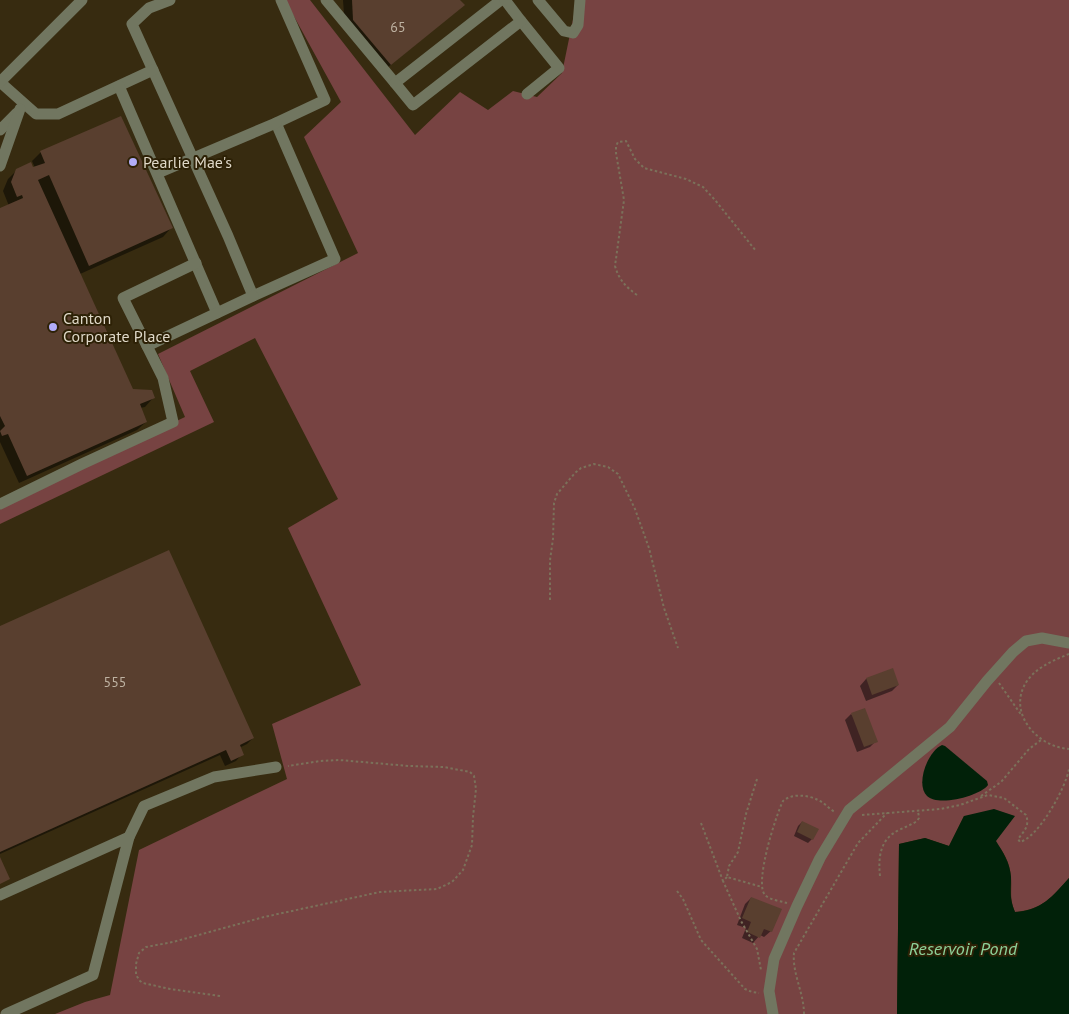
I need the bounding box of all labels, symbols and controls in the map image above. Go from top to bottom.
house number: 65 [390,18,406,36]
place label: Pearlie Mae's [143,152,232,172]
marker: Pearlie Mae's [127,156,139,168]
place label: Canton Corporate Place [63,308,170,346]
marker: Canton Corporate Place [47,321,59,333]
house number: 555 [104,673,126,691]
water label: Reservoir Pond [909,937,1018,960]

